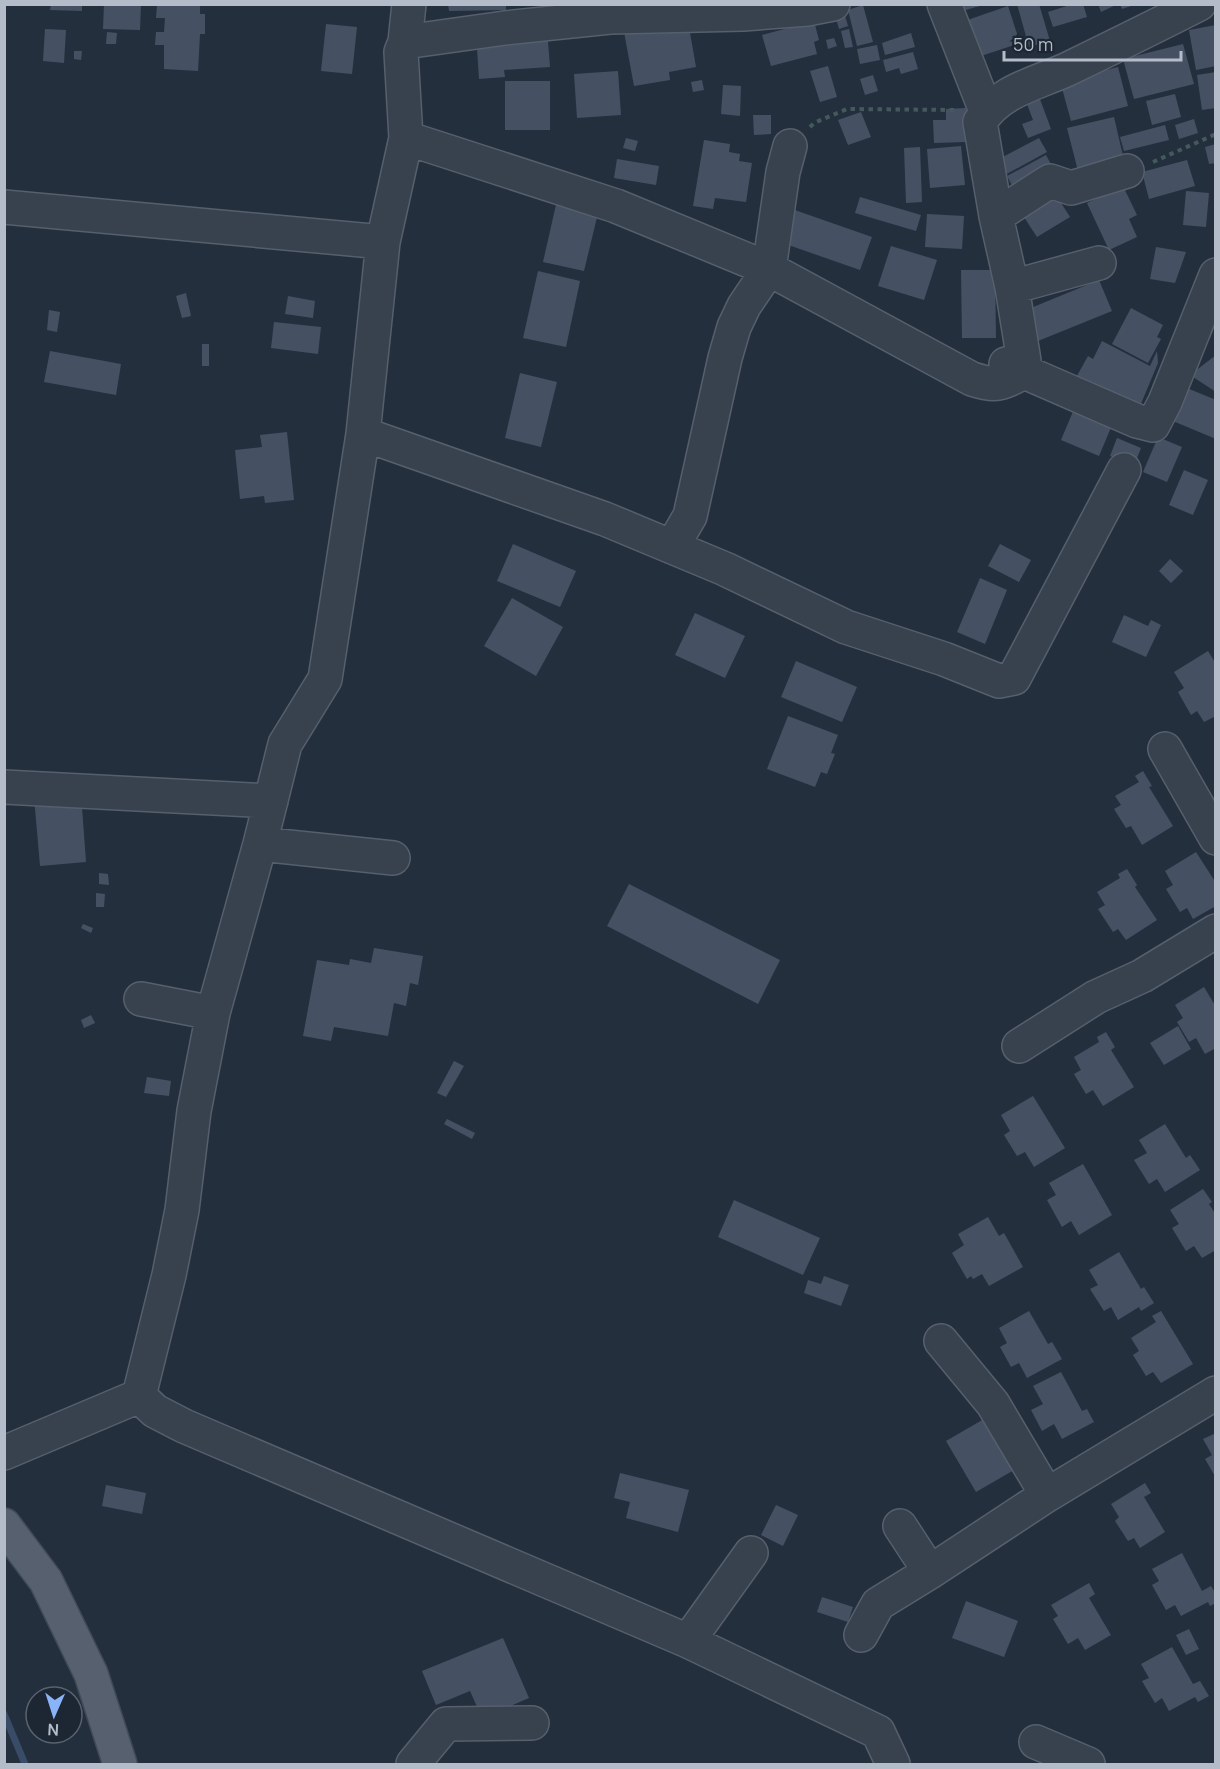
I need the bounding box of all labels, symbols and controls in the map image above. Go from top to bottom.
scale bar [1004,24,1181,62]
text: 50 m [1013,32,1053,56]
north arrow [24,1685,84,1745]
text: N [47,1719,60,1741]

